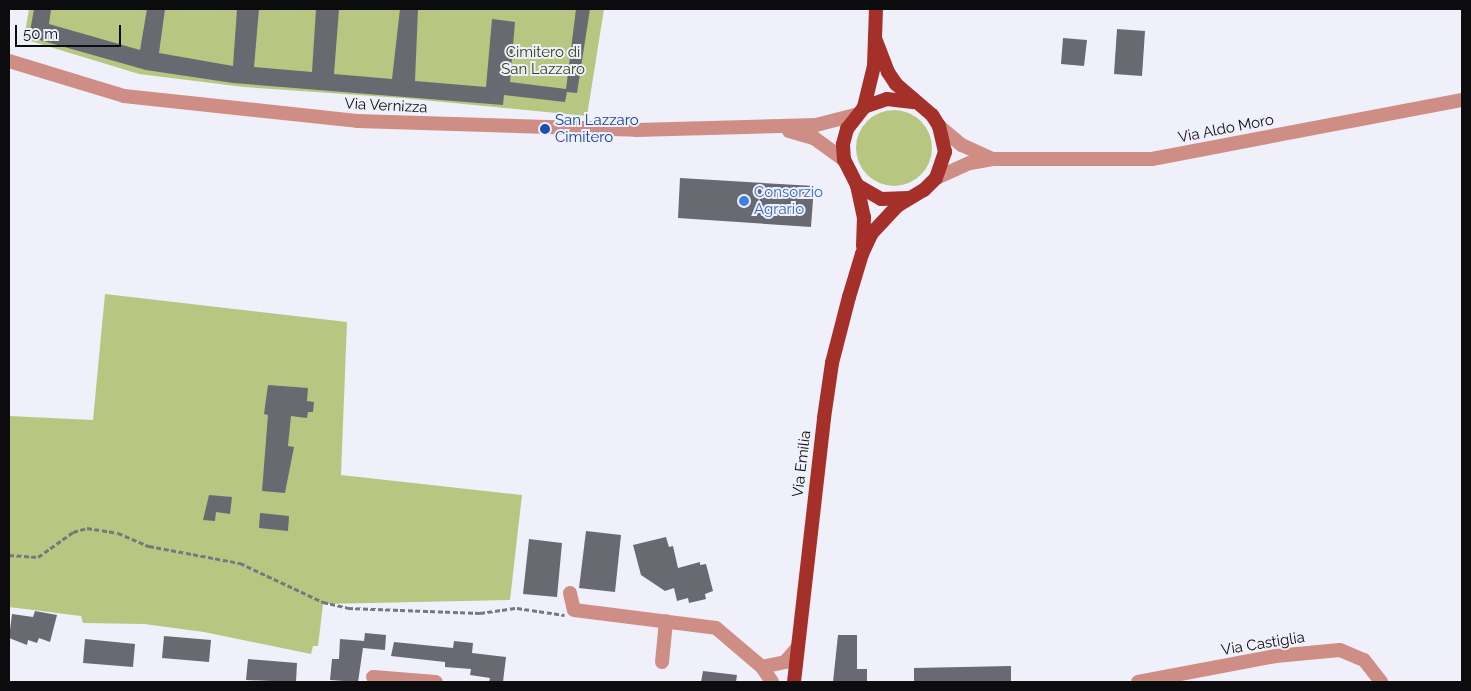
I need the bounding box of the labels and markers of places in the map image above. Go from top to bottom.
place label: San Lazzaro Cimitero [555,111,639,146]
marker: San Lazzaro Cimitero [539,123,551,135]
place label: Consorzio Agrario [754,183,823,218]
marker: Consorzio Agrario [738,195,750,207]

